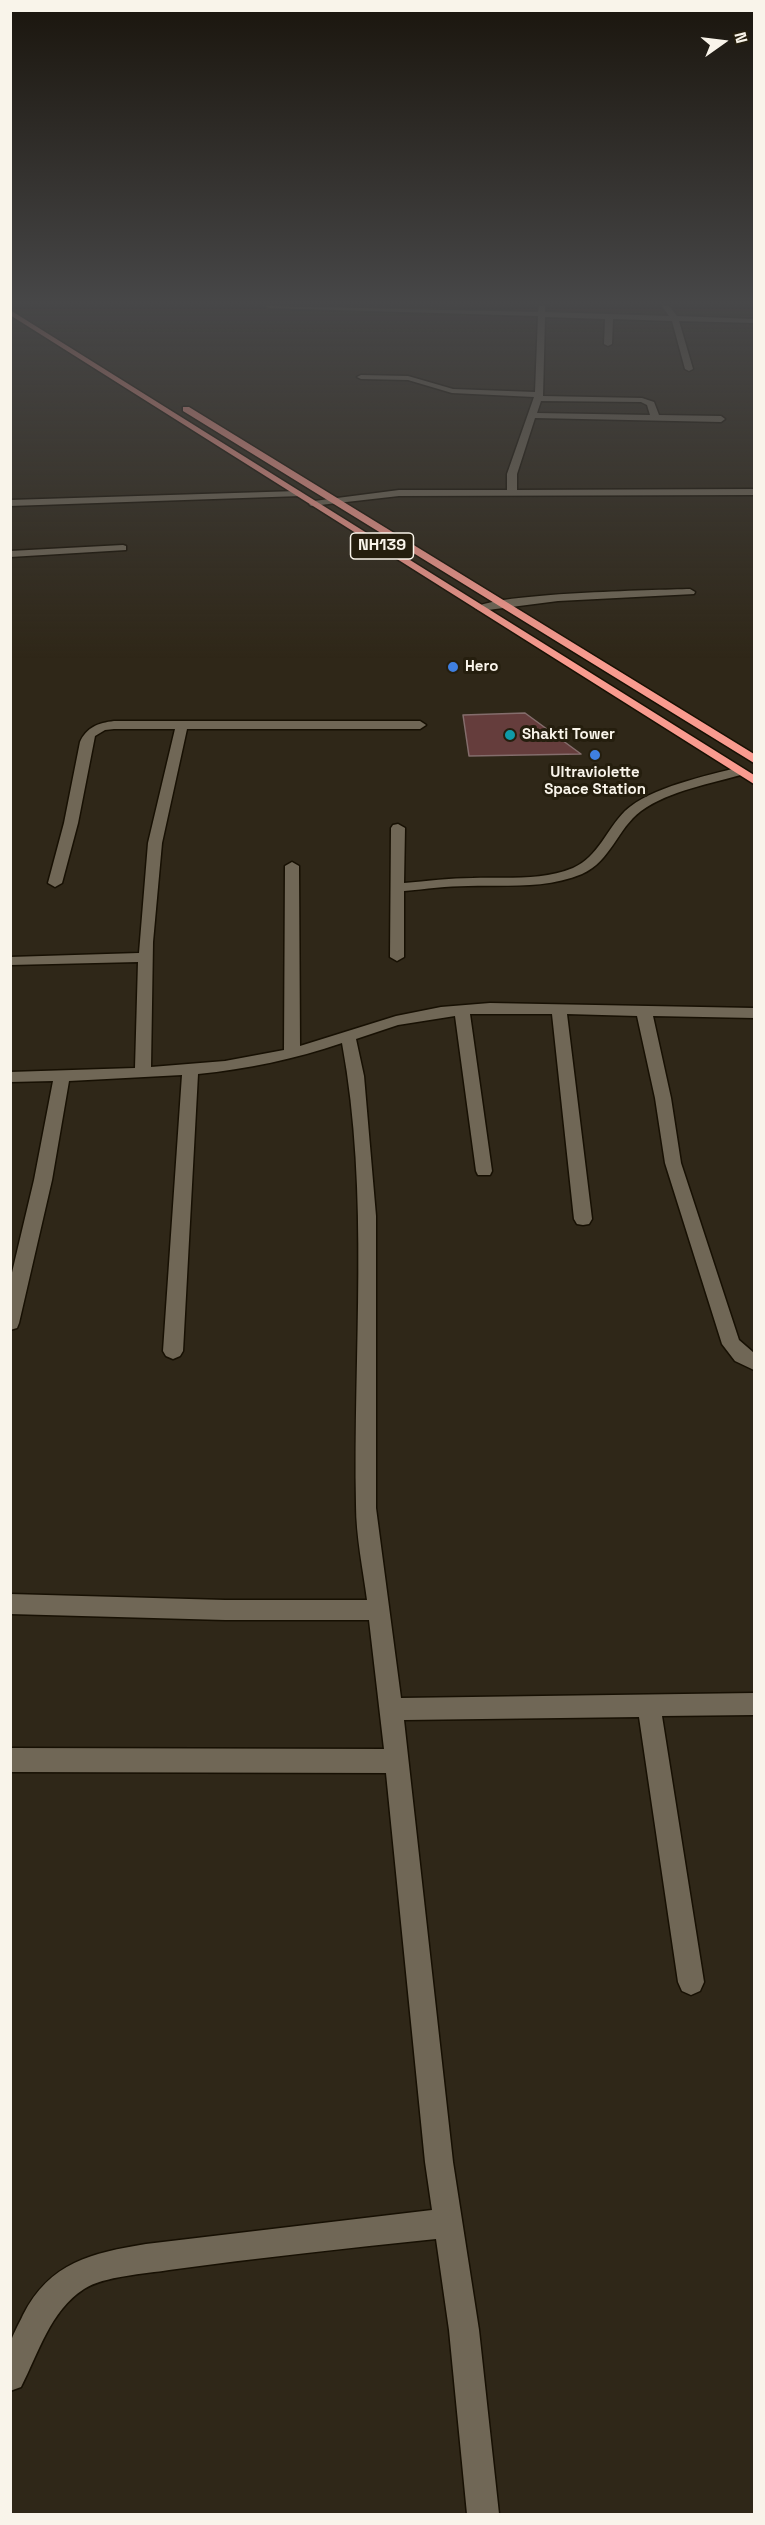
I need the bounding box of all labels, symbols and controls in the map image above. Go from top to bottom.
north arrow [693,12,753,72]
text: N [729,30,752,45]
road number: NH139 [350,533,413,559]
place label: Hero [465,658,498,676]
marker: Hero [446,660,460,674]
place label: Shakti Tower [522,726,615,744]
marker: Shakti Tower [503,728,517,742]
marker: Ultraviolette Space Station [588,748,602,762]
place label: Ultraviolette Space Station [544,764,646,799]

